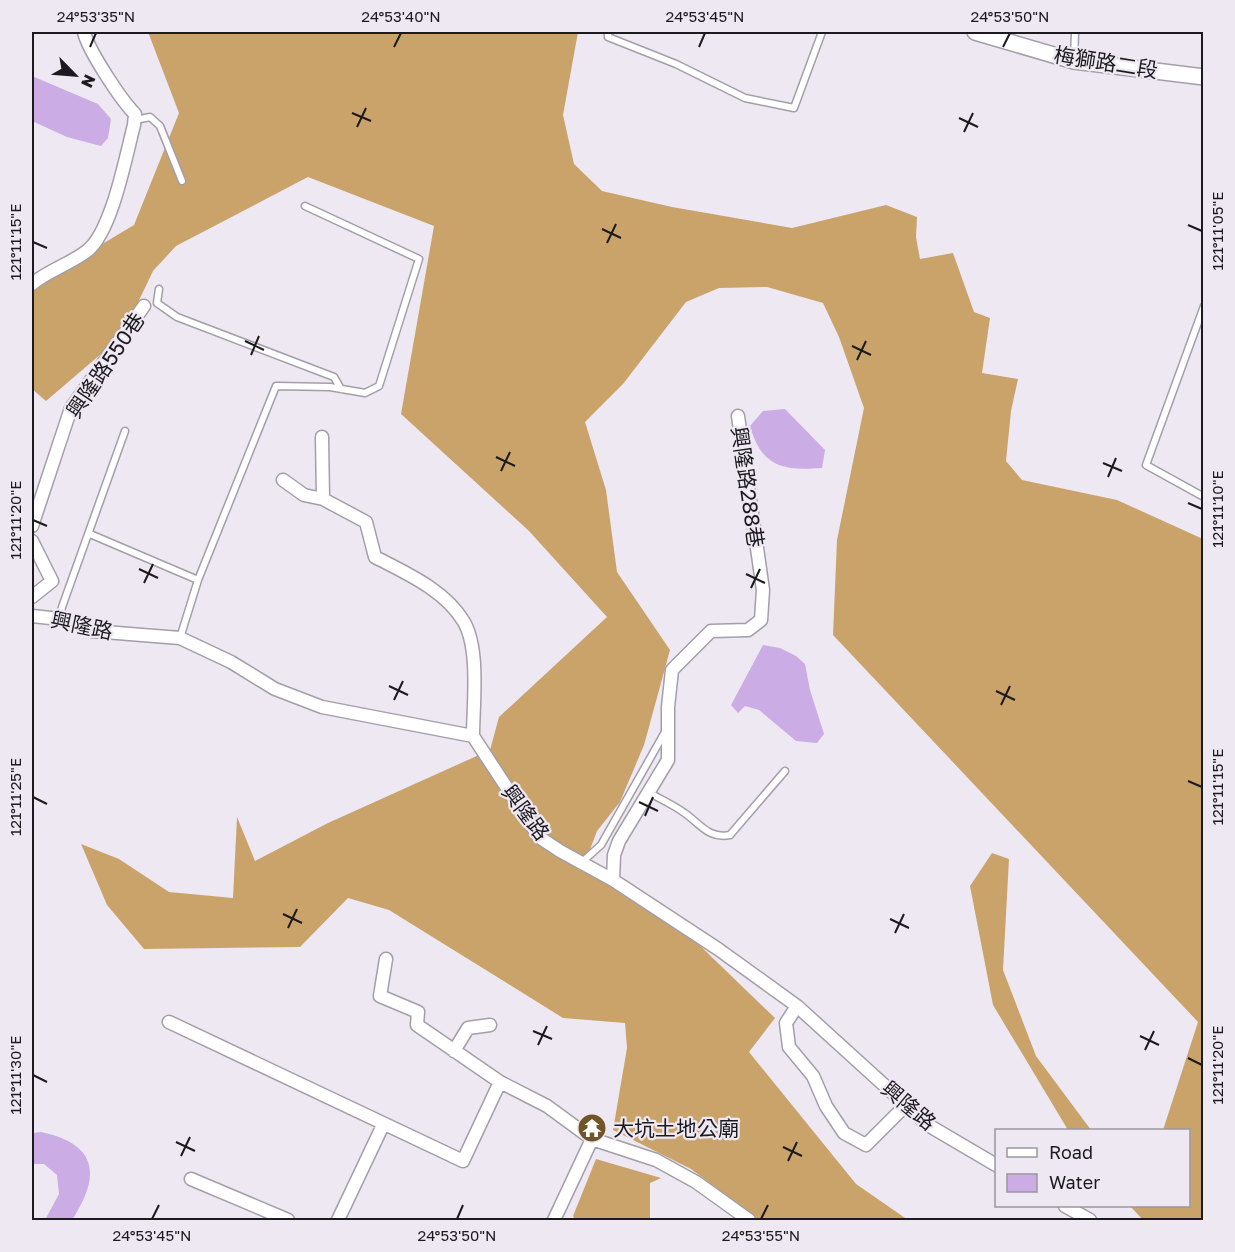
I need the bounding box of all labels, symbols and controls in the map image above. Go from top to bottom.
text: 24°53'35"N [57,7,135,25]
text: 24°53'40"N [361,7,441,25]
text: 24°53'45"N [666,7,744,25]
text: 24°53'50"N [971,7,1049,25]
street label: 梅獅路二段 [1052,41,1160,83]
north arrow [45,45,105,105]
text: N [77,72,100,91]
text: 121°11'05"E [1208,192,1226,270]
text: 121°11'15"E [6,204,24,280]
street label: 興隆路550巷 [60,307,150,423]
street label: 興隆路288巷 [727,425,769,549]
text: 121°11'10"E [1208,470,1226,548]
text: 121°11'20"E [6,481,24,559]
street label: 興隆路 [48,606,116,644]
text: 121°11'15"E [1208,749,1226,825]
text: 121°11'25"E [6,758,24,836]
street label: 興隆路 [497,779,555,845]
text: 121°11'20"E [1208,1026,1226,1104]
text: 121°11'30"E [6,1036,24,1114]
street label: 興隆路 [877,1075,941,1135]
temple icon: 大坑土地公廟 [576,1112,608,1144]
place label: 大坑土地公廟 [613,1115,739,1141]
legend [995,1129,1190,1207]
text: Road [1049,1141,1093,1163]
text: Water [1049,1171,1100,1193]
text: 24°53'45"N [113,1226,191,1244]
text: 24°53'50"N [418,1226,496,1244]
text: 24°53'55"N [722,1226,800,1244]

